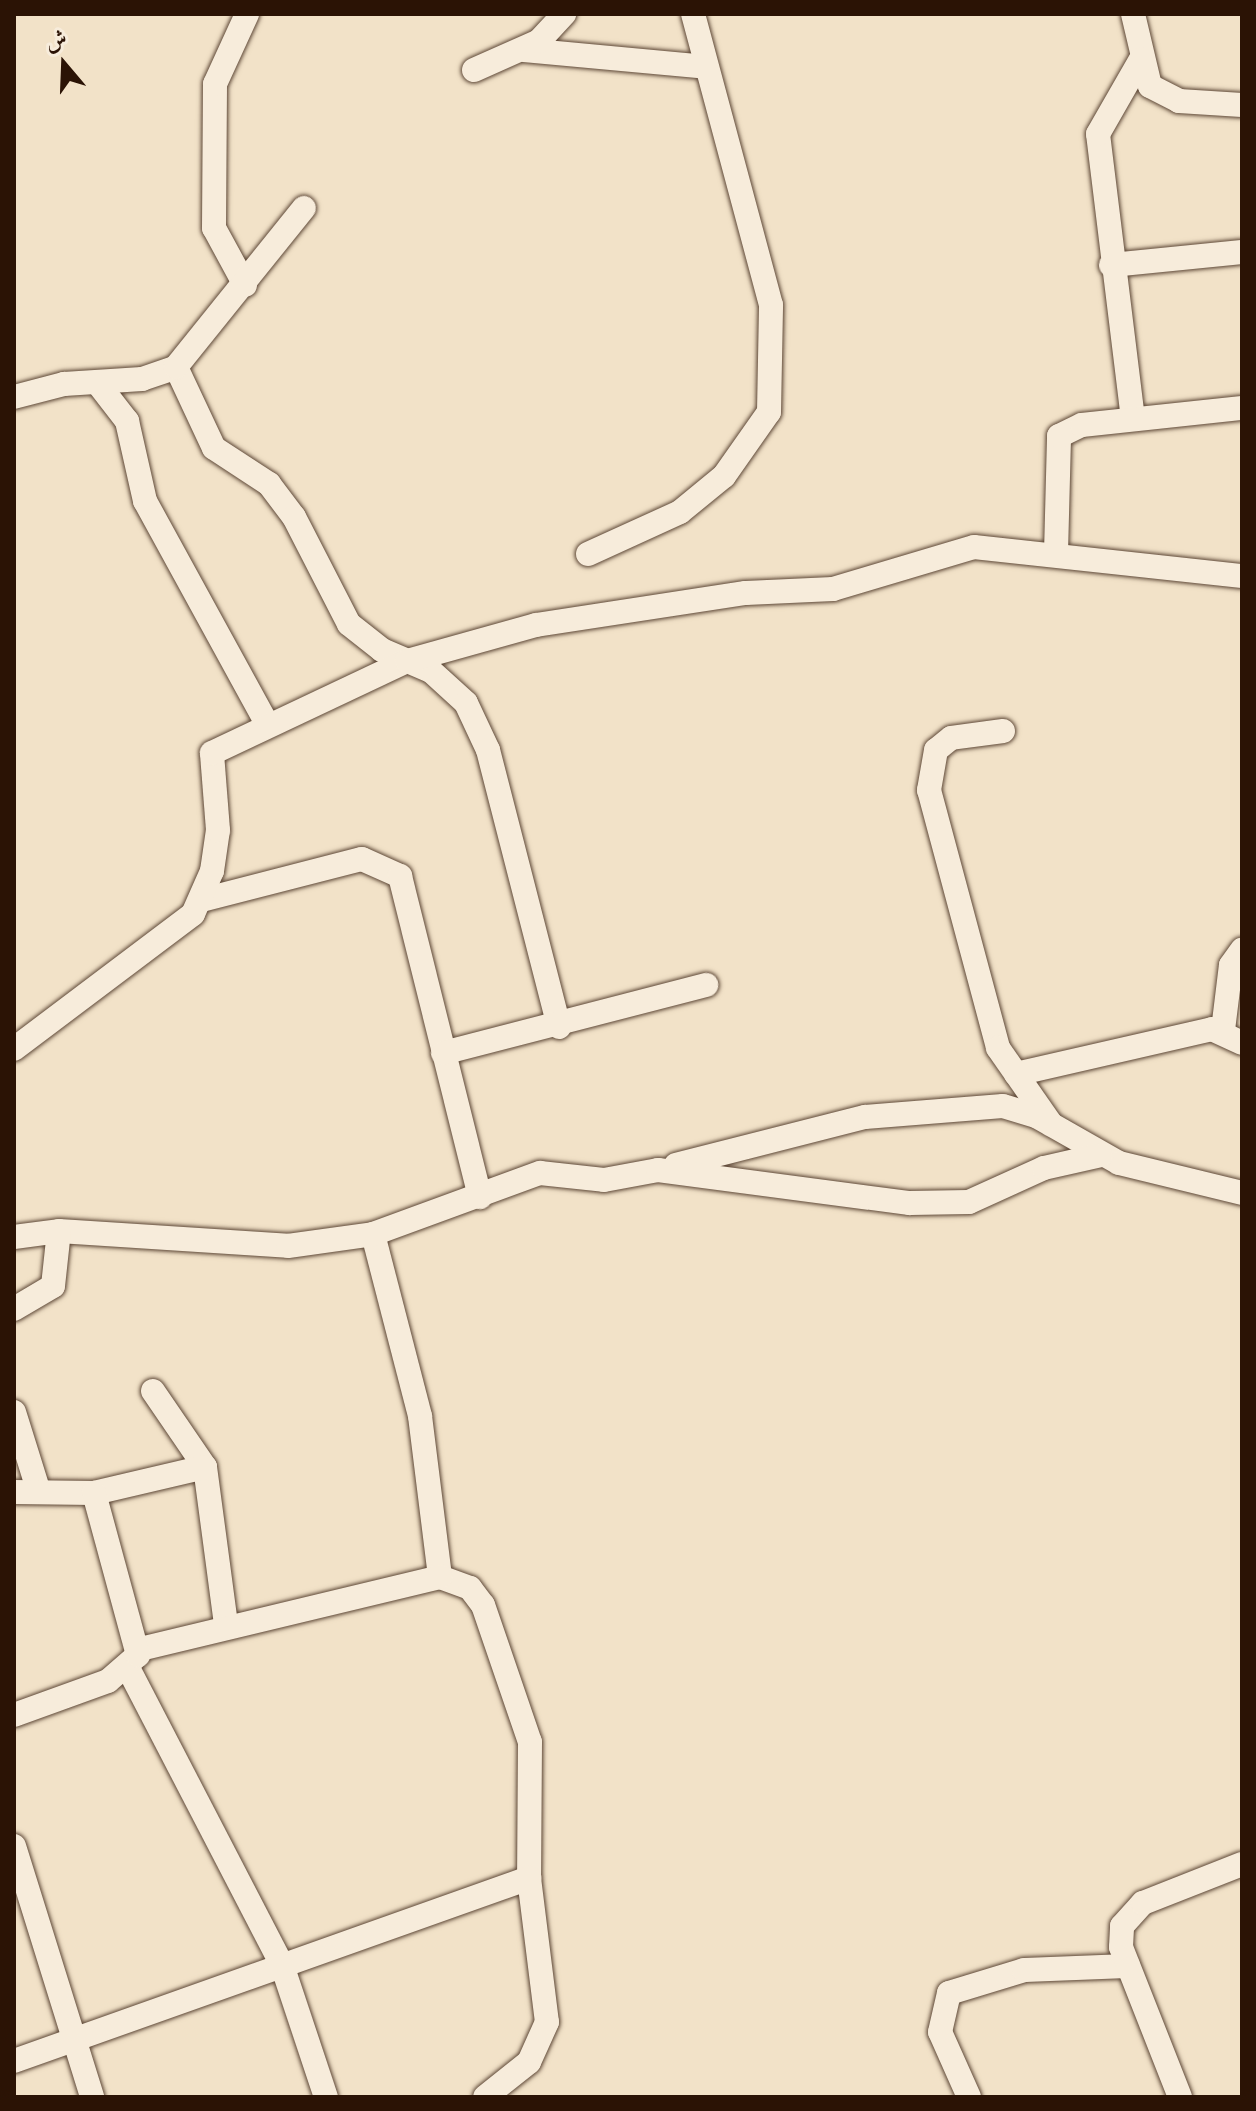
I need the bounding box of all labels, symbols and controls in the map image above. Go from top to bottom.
north arrow [24,24,104,104]
text: ش [41,25,71,57]

